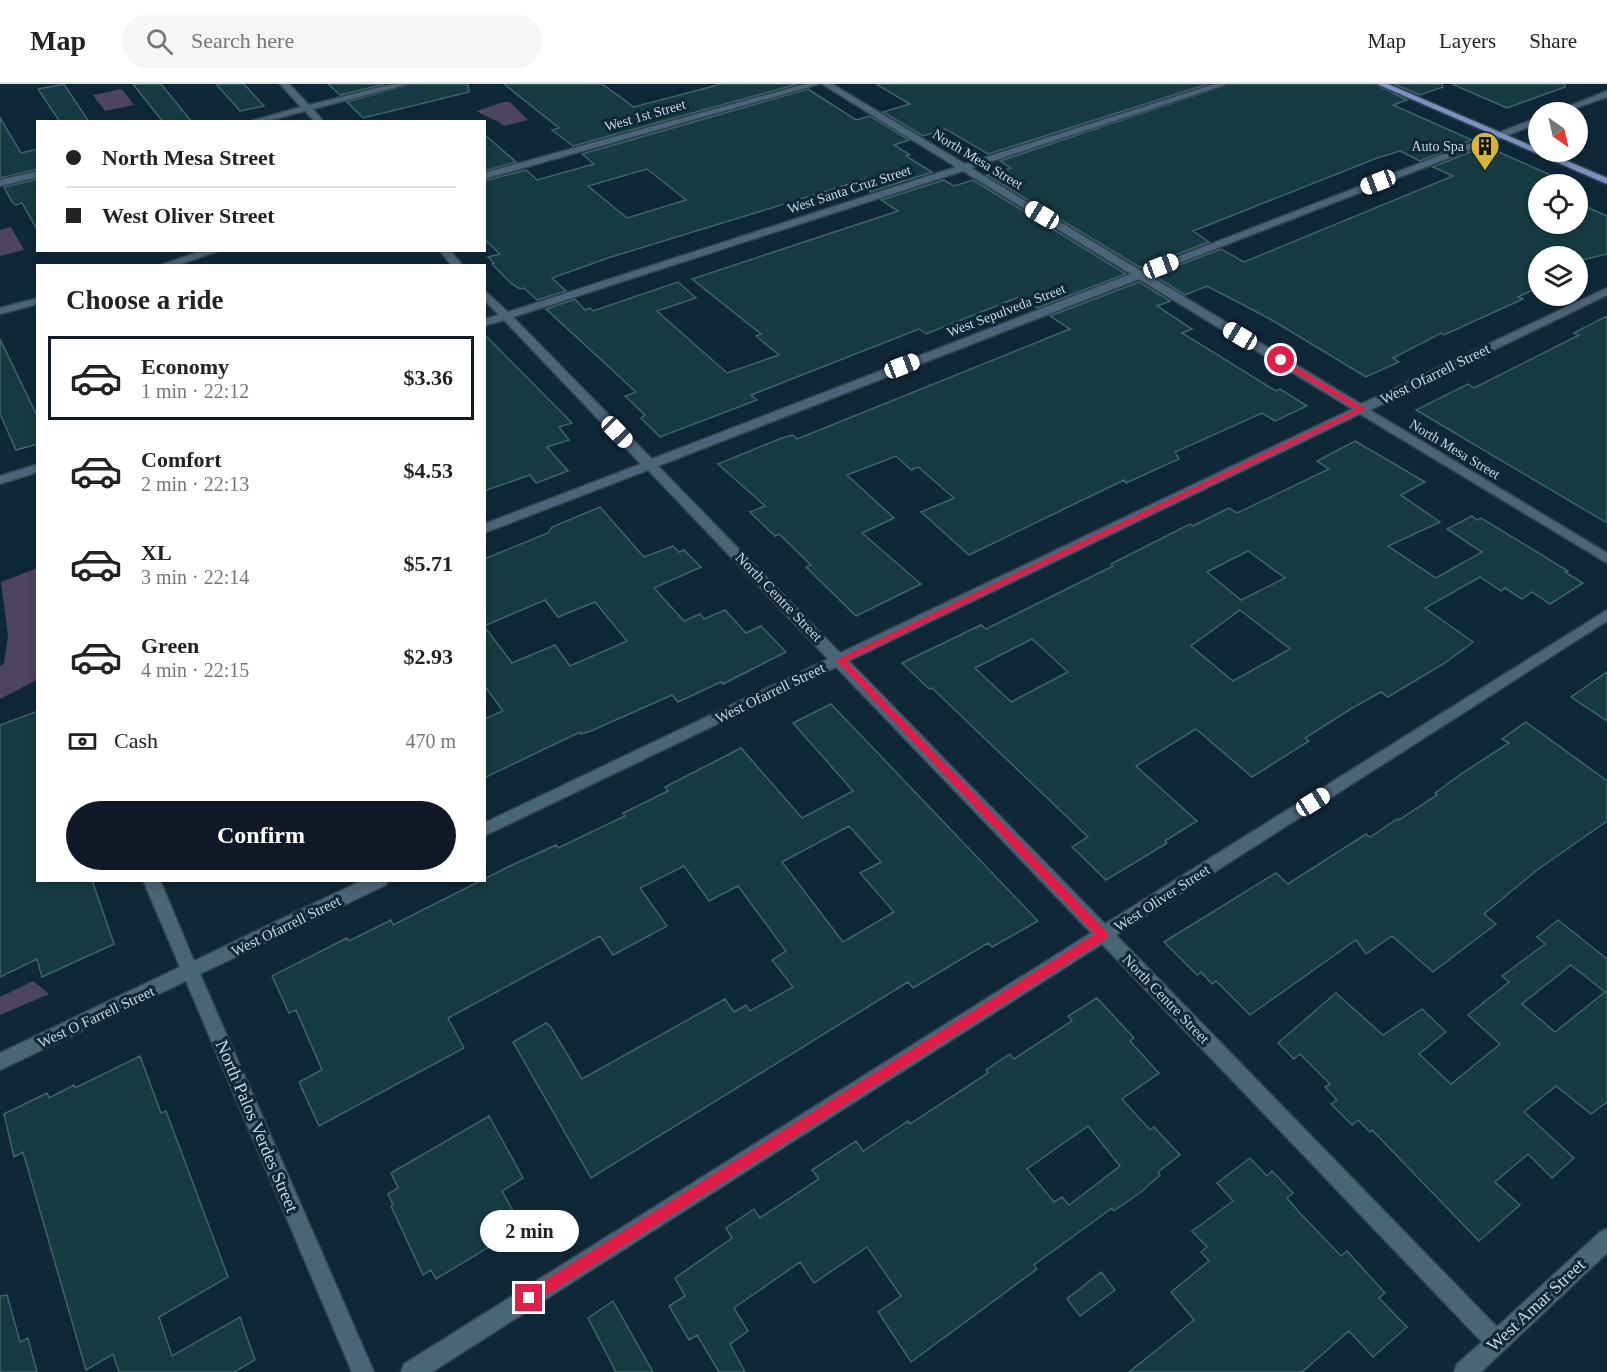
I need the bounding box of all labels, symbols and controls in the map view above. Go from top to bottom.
search box [122,14,542,68]
text: Map [30,25,86,56]
icon: search [143,25,176,58]
text: Search here [191,28,294,53]
text: Map [1368,29,1406,53]
text: Layers [1439,29,1496,53]
text: Share [1529,29,1577,53]
street label: West 1st Street [603,97,688,134]
north arrow [1528,102,1588,162]
map controls [1528,102,1588,306]
street label: North Mesa Street [930,127,1026,192]
building icon: Auto Spa [1469,130,1501,172]
place label: Auto Spa [1412,139,1465,154]
text: North Mesa Street [102,145,275,170]
street label: West Santa Cruz Street [785,162,913,217]
car [1358,167,1398,197]
button: locate [1528,174,1588,234]
car [1022,198,1062,232]
text: West Oliver Street [102,203,275,228]
button: layers [1528,246,1588,306]
car [1141,251,1181,281]
street label: West Sepulveda Street [945,281,1068,340]
text: Choose a ride [66,285,224,315]
car [1220,319,1260,353]
street label: West Ofarrell Street [1378,340,1493,407]
route start [1267,346,1294,373]
icon: car [69,351,123,405]
car [882,351,922,381]
text: Economy [141,354,229,379]
text: $3.36 [404,365,453,390]
text: 1 min · 22:12 [141,380,249,402]
car [598,413,636,451]
street label: North Mesa Street [1407,417,1503,482]
icon: car [69,444,123,498]
text: Comfort [141,447,222,472]
text: $4.53 [404,458,453,483]
text: 2 min · 22:13 [141,473,249,495]
icon: car [69,537,123,591]
text: XL [141,540,172,565]
street label: North Centre Street [732,549,826,645]
text: $5.71 [404,551,453,576]
text: 3 min · 22:14 [141,566,249,588]
icon: car [69,630,123,684]
text: Green [141,633,199,658]
text: $2.93 [404,644,453,669]
text: 4 min · 22:15 [141,659,249,681]
street label: West Ofarrell Street [713,659,828,726]
icon: cash [66,725,99,758]
text: Cash [114,728,158,753]
text: 470 m [405,730,456,752]
car [1293,785,1333,819]
button: Confirm [66,801,456,870]
street label: West Oliver Street [1111,861,1213,935]
street label: West Ofarrell Street [229,892,344,959]
street label: North Centre Street [1119,951,1213,1047]
street label: West O Farrell Street [35,983,158,1051]
street label: North Palos Verdes Street [212,1037,302,1215]
callout: 2 min [480,1211,578,1253]
text: 2 min [505,1220,554,1242]
street label: West Amar Street [1483,1255,1589,1355]
route end [515,1284,542,1311]

